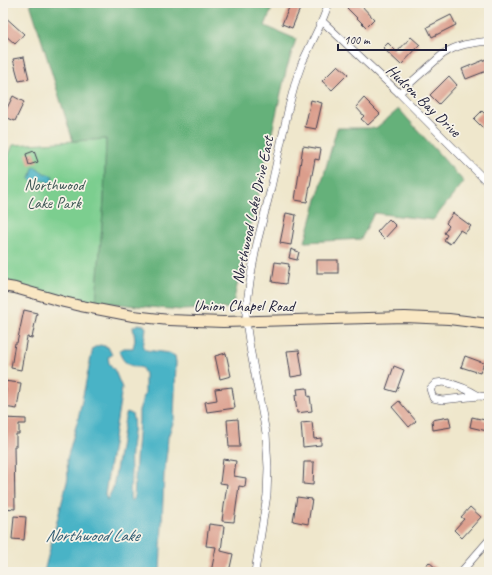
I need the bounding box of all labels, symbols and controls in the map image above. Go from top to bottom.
scale bar [338,26,446,52]
text: 100 m [344,32,371,48]
street label: Hudson Bay Drive [382,60,466,143]
street label: Northwood Lake Drive East [228,133,279,286]
park label: Northwood Lake Park [24,175,86,213]
street label: Union Chapel Road [194,296,297,316]
water label: Northwood Lake [45,525,141,546]

